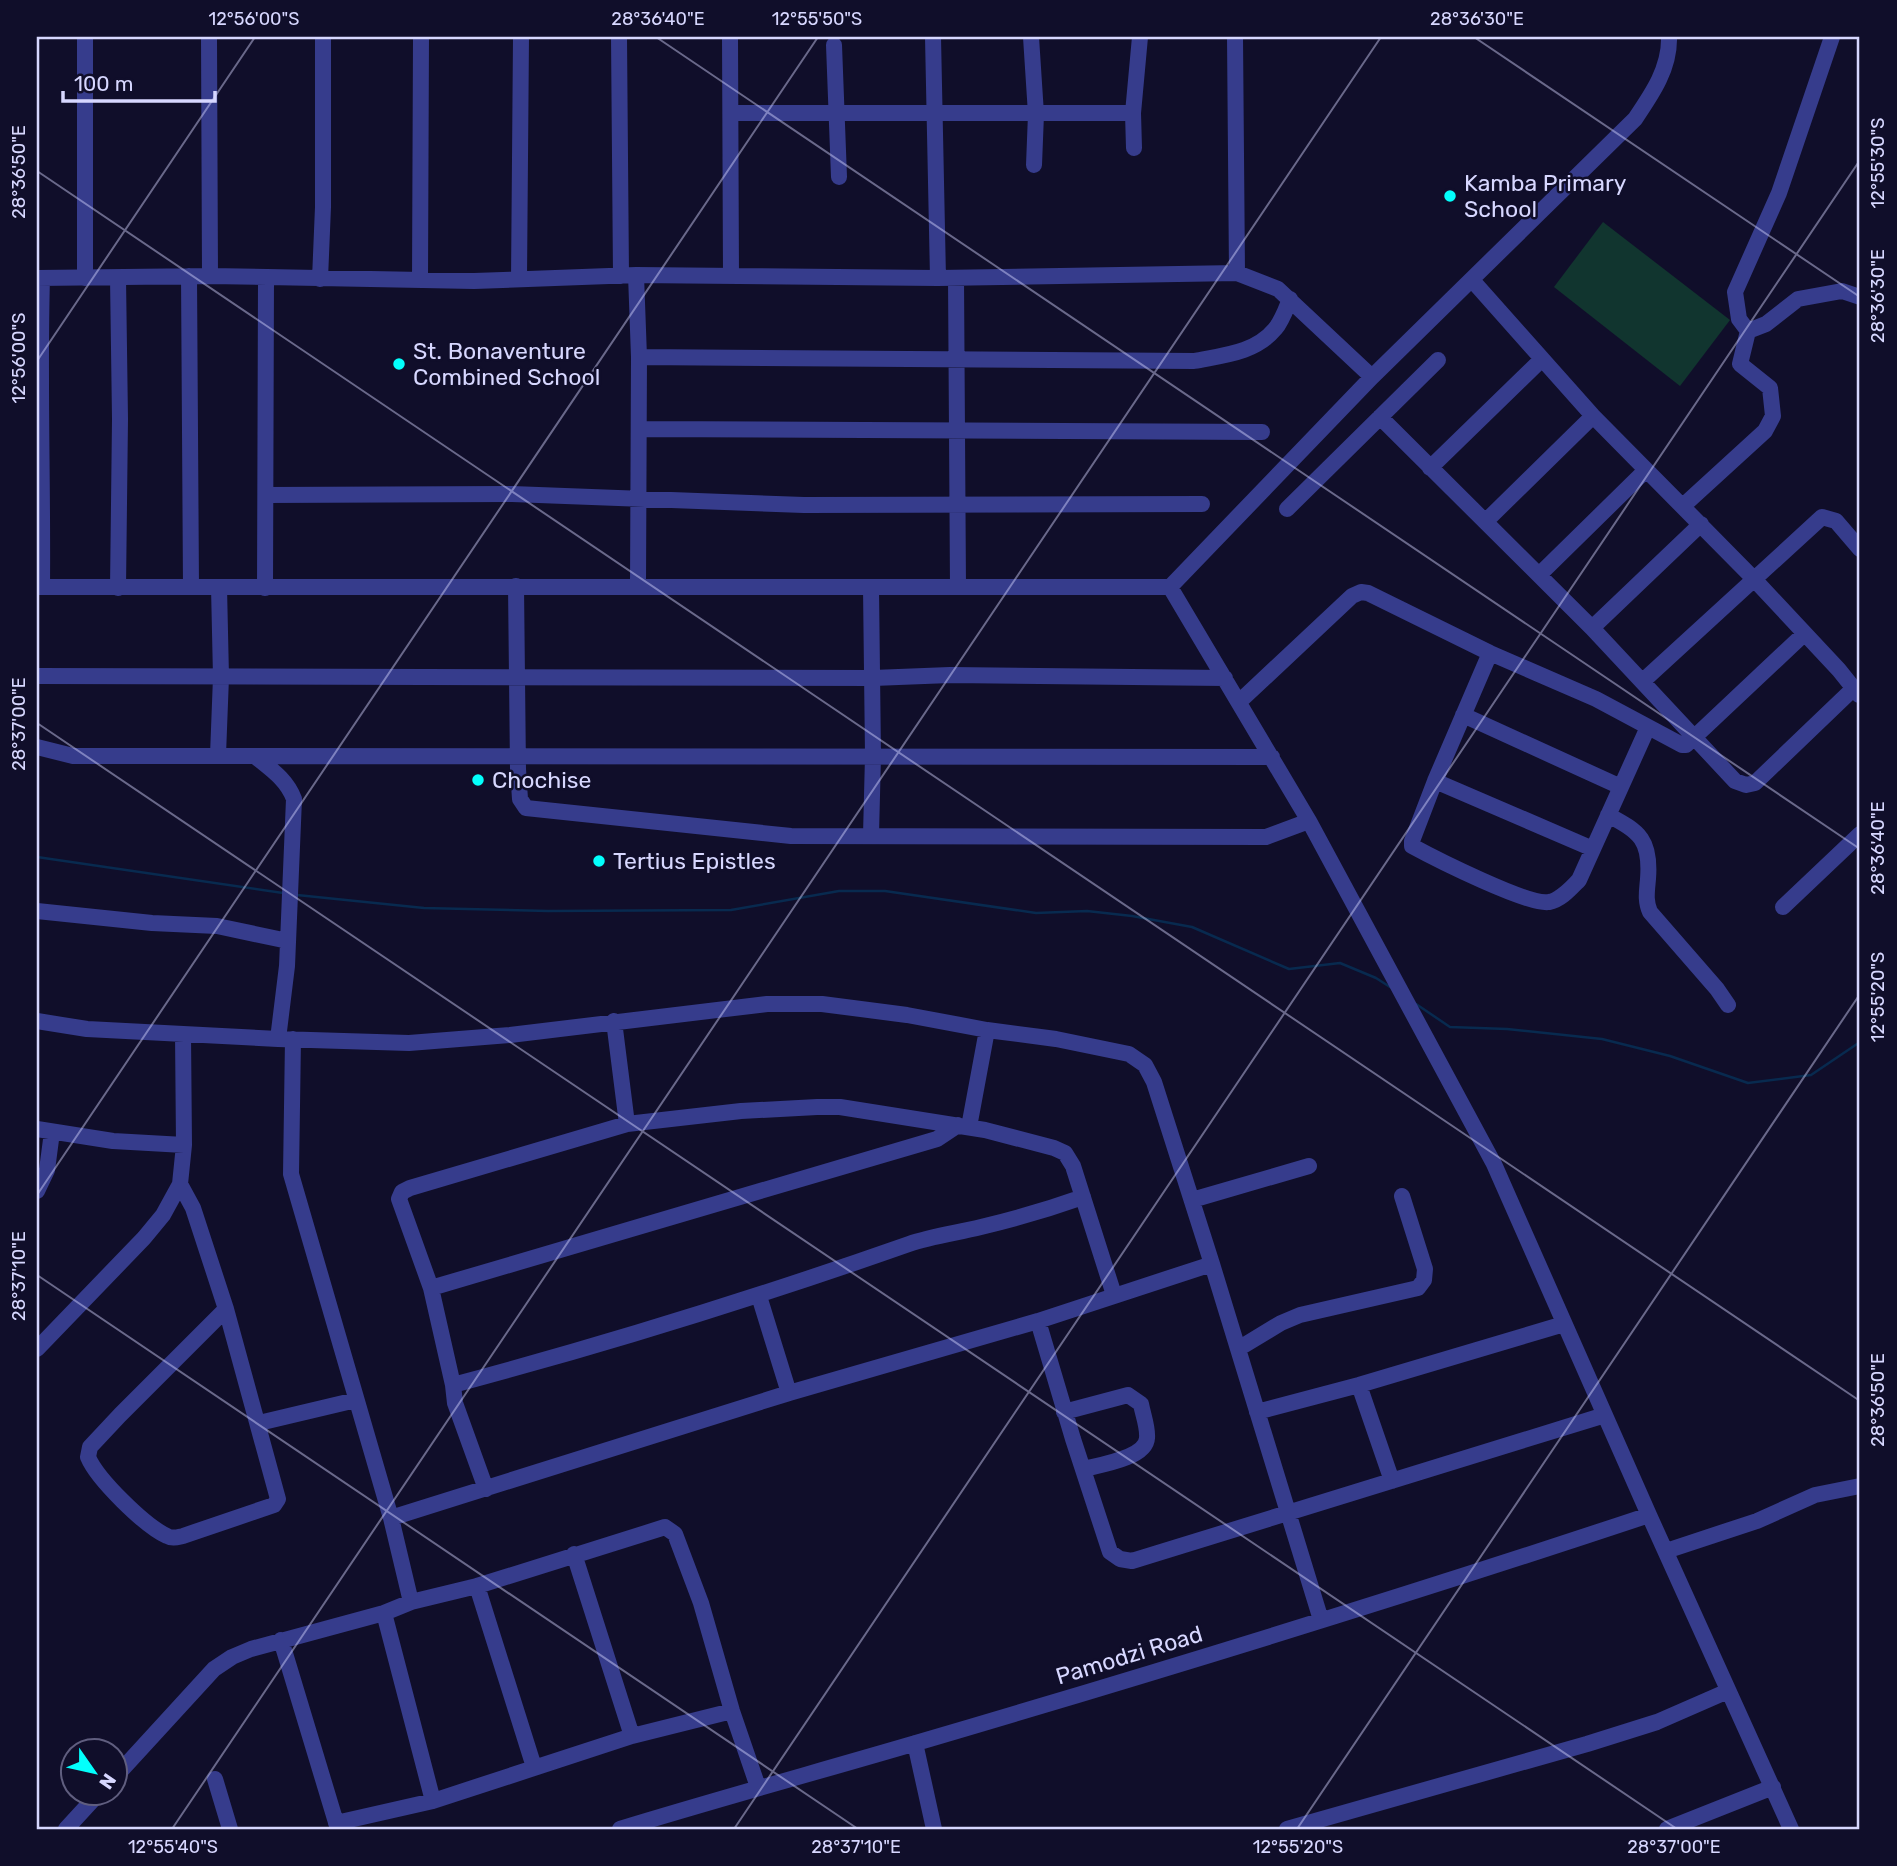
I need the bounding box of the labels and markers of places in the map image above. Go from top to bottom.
place label: Kamba Primary School [1464,169,1627,223]
marker: Kamba Primary School [1442,188,1458,204]
place label: St. Bonaventure Combined School [413,337,600,391]
marker: St. Bonaventure Combined School [391,356,407,372]
place label: Chochise [492,766,591,794]
marker: Chochise [470,772,486,788]
place label: Tertius Epistles [613,847,776,875]
marker: Tertius Epistles [591,853,607,869]

